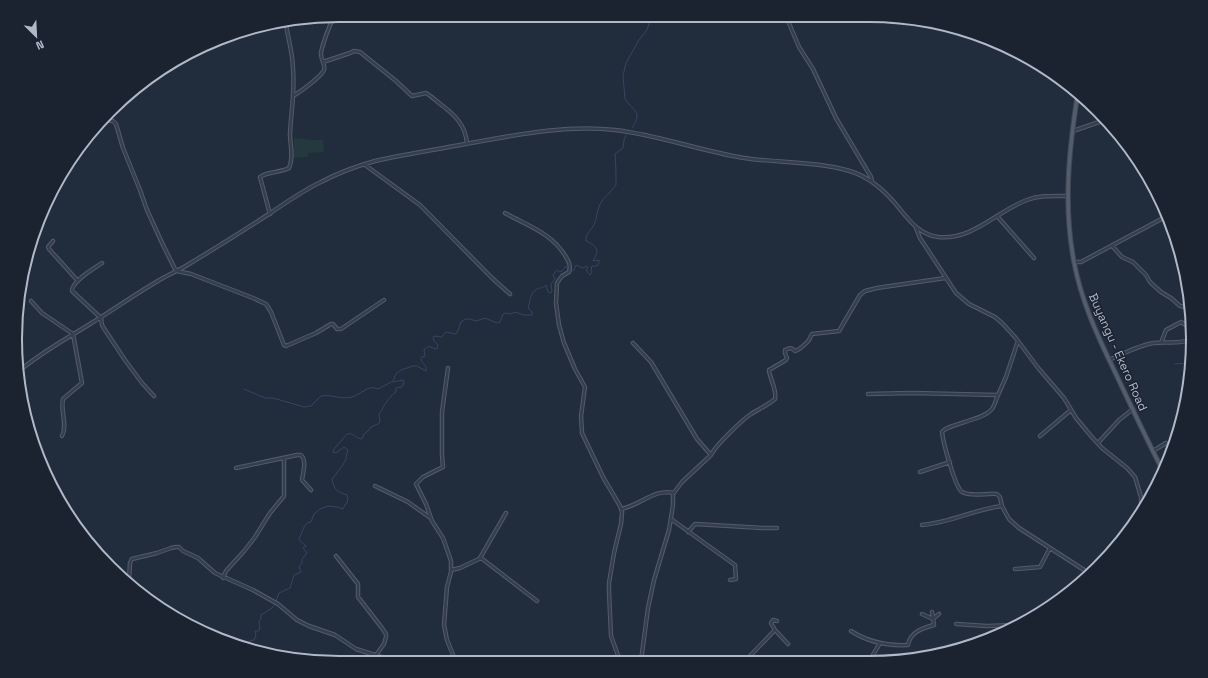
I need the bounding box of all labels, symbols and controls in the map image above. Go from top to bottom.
north arrow [16,16,56,56]
text: N [34,37,46,53]
street label: Buyangu - Ekero Road [1085,291,1151,413]

